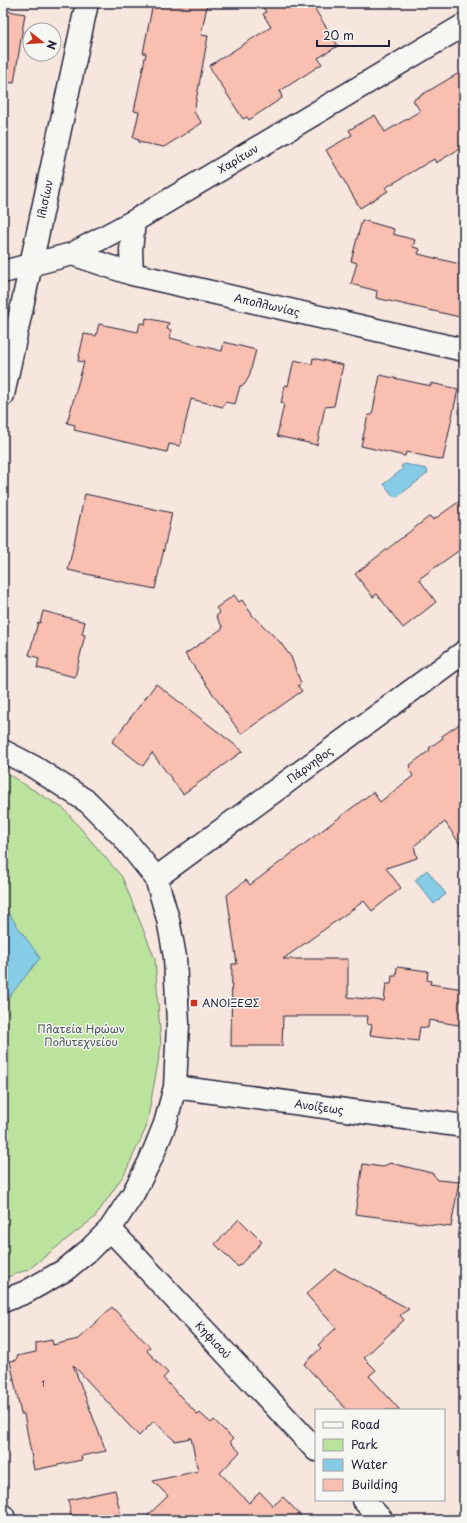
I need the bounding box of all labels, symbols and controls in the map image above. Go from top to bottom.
north arrow [22,22,62,62]
scale bar [317,22,389,48]
text: 20 m [323,26,354,44]
text: N [43,38,61,52]
street label: Χαρίτων [214,140,261,177]
street label: Ιλισίων [32,178,57,220]
street label: Απολλωνίας [233,289,302,320]
street label: Πάρνηθος [283,742,337,787]
place label: ΑΝΟΙΞΕΩΣ [202,994,260,1011]
marker: ΑΝΟΙΞΕΩΣ [189,998,199,1008]
park label: Πλατεία Ηρώων Πολυτεχνείου [37,1020,125,1050]
street label: Ανοίξεως [293,1095,345,1118]
street label: Κηφισού [192,1317,235,1362]
house number: 1 [41,1376,45,1390]
legend [315,1409,445,1501]
text: Road [351,1415,380,1433]
text: Park [351,1435,378,1453]
text: Water [351,1455,388,1473]
text: Building [351,1475,398,1493]

